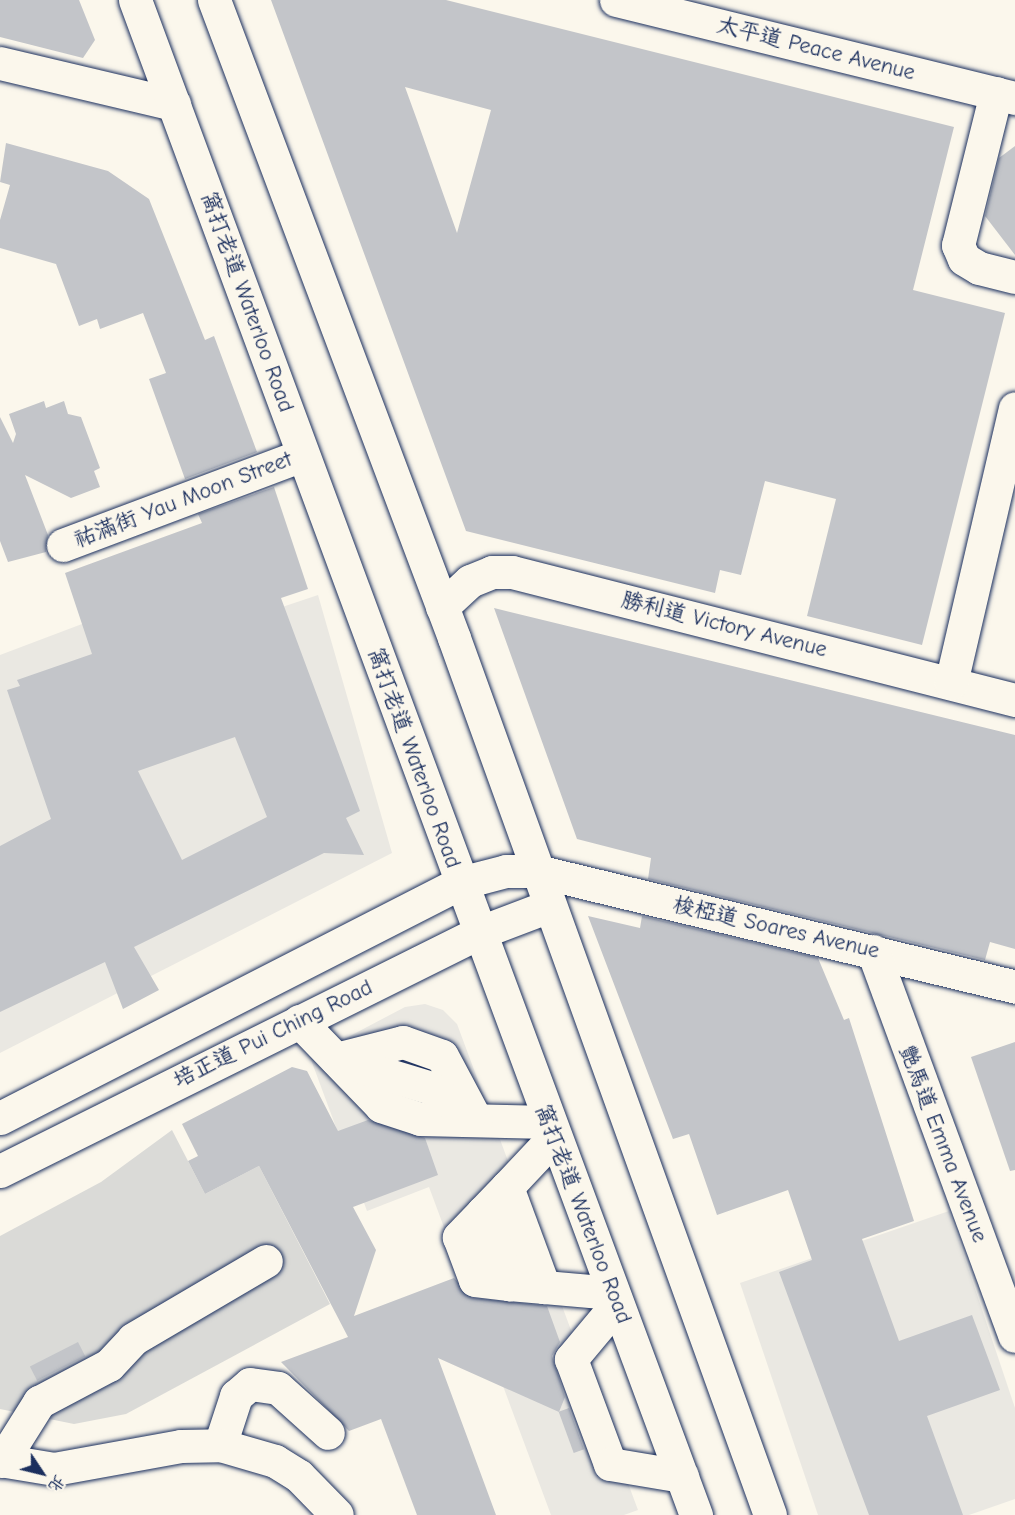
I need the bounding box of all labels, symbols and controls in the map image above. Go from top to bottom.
street label: 太平道 Peace Avenue [714,12,918,86]
street label: 窩打老道 Waterloo Road [195,188,299,416]
street label: 祐滿街 Yau Moon Street [70,446,296,554]
street label: 勝利道 Victory Avenue [618,587,830,663]
street label: 窩打老道 Waterloo Road [362,644,466,872]
street label: 梭椏道 Soares Avenue [670,891,882,965]
street label: 培正道 Pui Ching Road [169,974,377,1094]
street label: 艷馬道 Emma Avenue [893,1042,993,1246]
street label: 窩打老道 Waterloo Road [529,1101,637,1327]
north arrow [12,1443,72,1503]
text: 北 [45,1472,69,1495]

